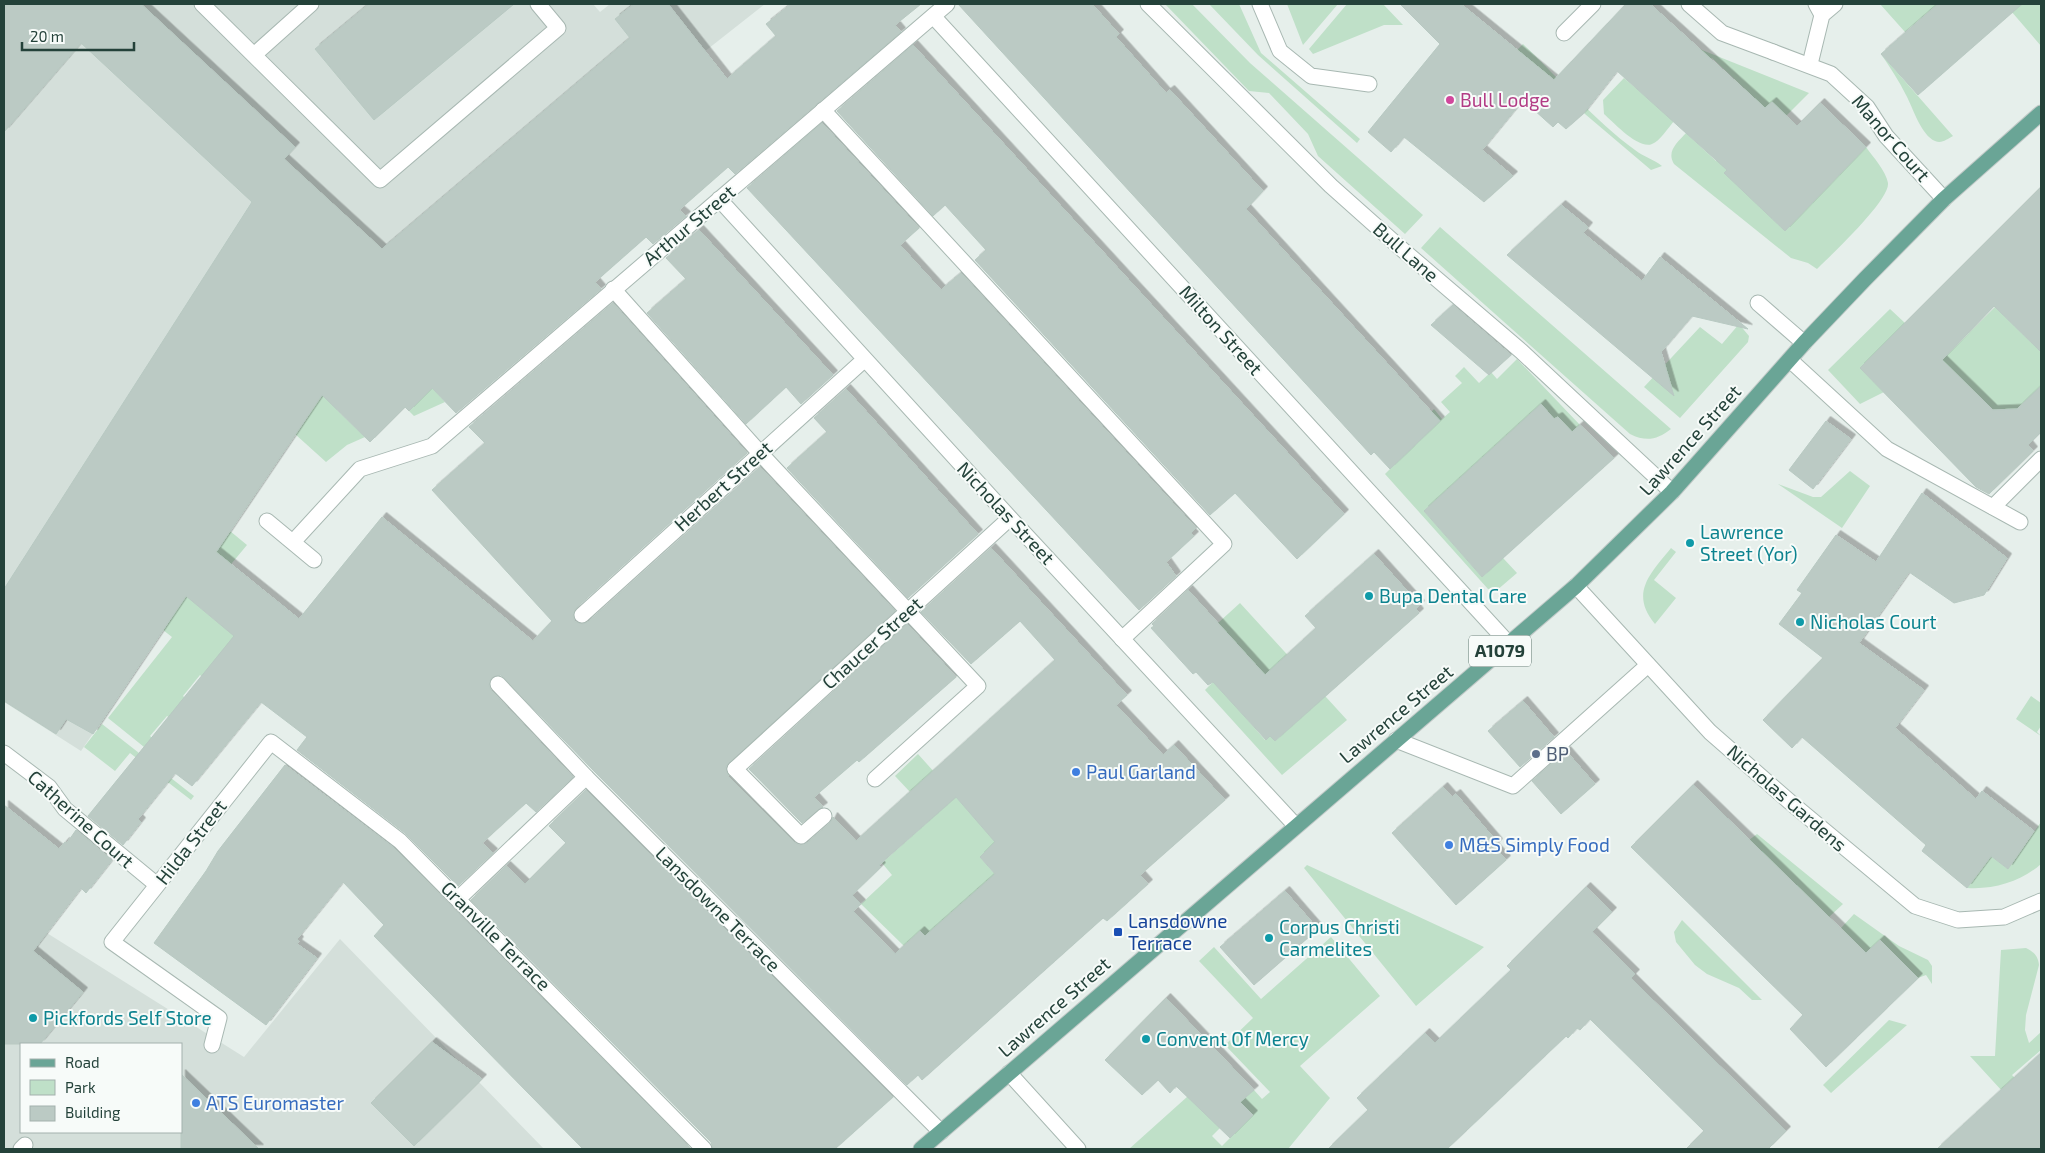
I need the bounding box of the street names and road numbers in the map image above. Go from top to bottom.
street label: Manor Court [1847,89,1935,186]
street label: Arthur Street [638,180,739,270]
street label: Bull Lane [1369,217,1444,286]
street label: Milton Street [1175,280,1268,379]
street label: Lawrence Street [1634,380,1745,500]
street label: Herbert Street [669,436,776,535]
street label: Nicholas Street [953,457,1060,569]
street label: Chaucer Street [817,592,926,694]
road number: A1079 [1469,636,1531,666]
street label: Lawrence Street [1334,660,1457,768]
street label: Nicholas Gardens [1723,739,1852,856]
street label: Catherine Court [24,765,139,872]
street label: Hilda Street [150,795,231,889]
street label: Lansdowne Terrace [651,841,786,976]
street label: Granville Terrace [437,876,556,995]
street label: Lawrence Street [993,952,1114,1062]

